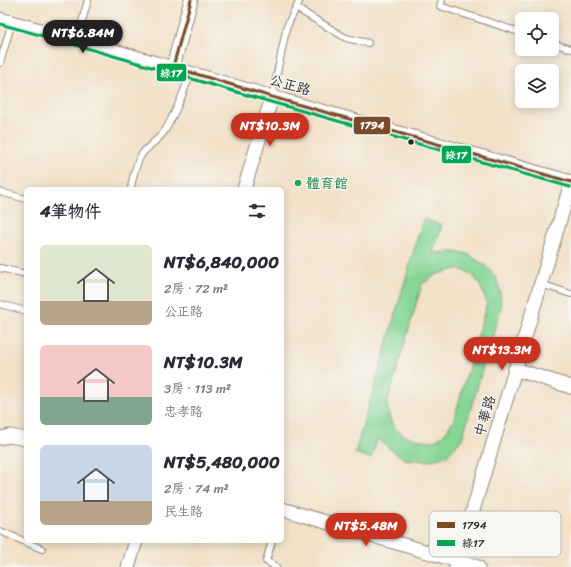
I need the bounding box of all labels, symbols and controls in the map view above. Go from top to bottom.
map controls [515,12,559,108]
button: locate [515,12,559,56]
pin: NT$6.84M [42,20,124,54]
text: NT$6.84M [52,21,114,44]
line badge: 綠17 [156,63,187,82]
text: 綠17 [160,64,184,83]
button: layers [515,64,559,108]
street label: 公正路 [266,67,314,103]
pin: NT$10.3M [229,113,311,147]
text: NT$10.3M [240,114,300,137]
line badge: 1794 [353,116,391,135]
text: 1794 [360,116,384,135]
unlabelled marker [406,137,416,147]
line badge: 綠17 [441,145,472,164]
text: 綠17 [445,146,469,165]
place label: 體育館 [306,171,348,196]
marker: 體育館 [293,178,303,188]
text: 4筆物件 [40,196,102,226]
icon: filters [246,200,268,222]
text: NT$6,840,000 [164,247,279,277]
icon: home [72,261,120,309]
text: 2房 · 72 m² [164,277,228,300]
text: 公正路 [164,300,203,323]
pin: NT$13.3M [461,337,543,371]
text: NT$13.3M [473,338,531,361]
text: NT$10.3M [164,347,243,377]
icon: home [72,361,120,409]
text: 3房 · 113 m² [164,377,231,400]
street label: 中華路 [467,392,503,440]
text: 忠孝路 [164,400,203,423]
text: NT$5,480,000 [164,447,280,477]
icon: home [72,461,120,509]
text: 2房 · 74 m² [164,477,229,500]
text: 民生路 [164,500,203,523]
legend [429,511,561,557]
pin: NT$5.48M [325,513,407,547]
text: NT$5.48M [335,514,398,537]
text: 1794 [462,516,487,535]
text: 綠17 [462,534,485,553]

